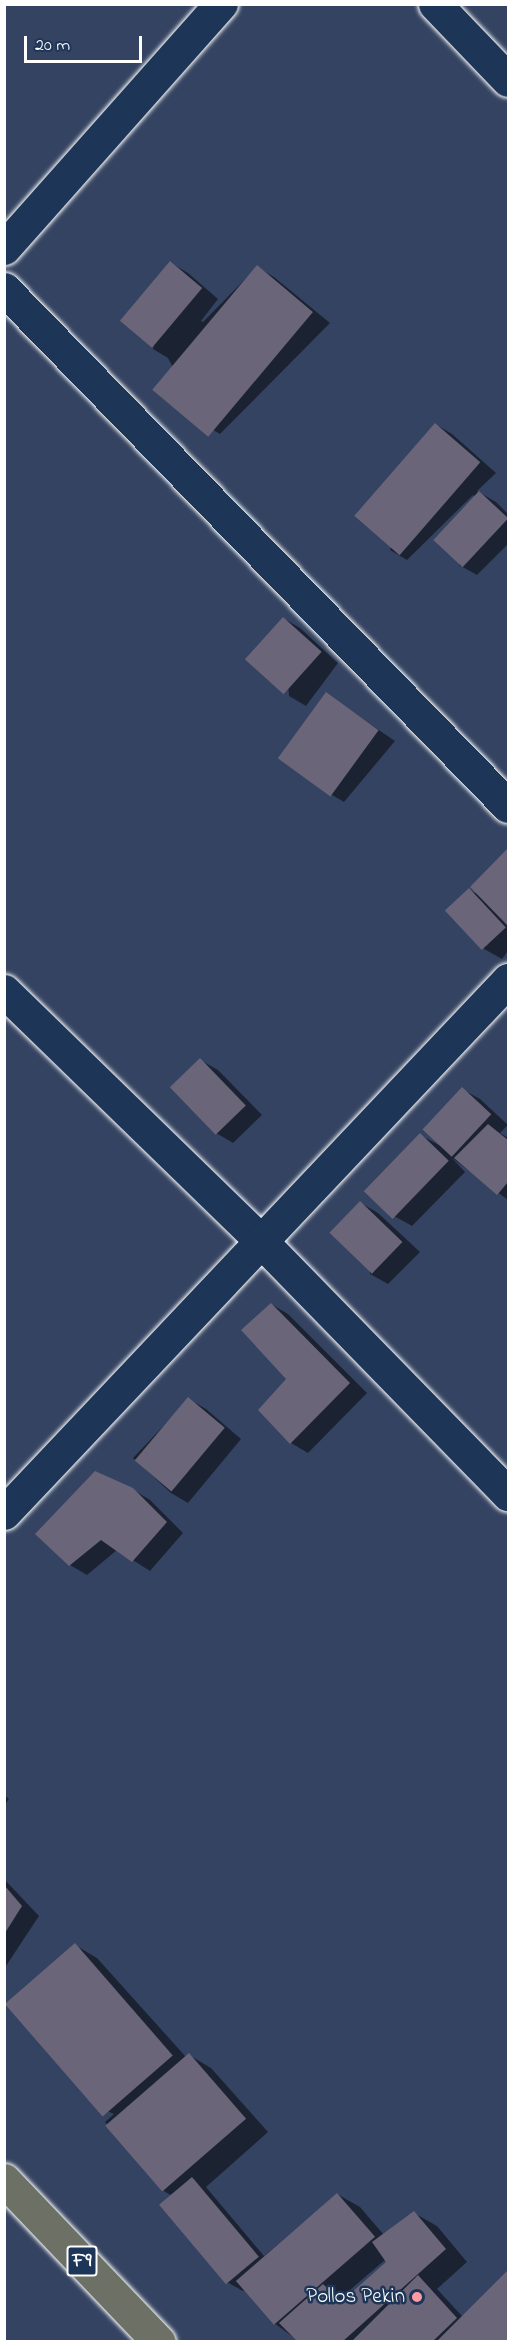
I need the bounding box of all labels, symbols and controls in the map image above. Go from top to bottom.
scale bar [27,24,146,62]
text: 20 m [35,33,70,59]
road number: F9 [66,2244,98,2278]
place label: Pollos Pekin [306,2284,405,2310]
marker: Pollos Pekin [410,2290,424,2304]

